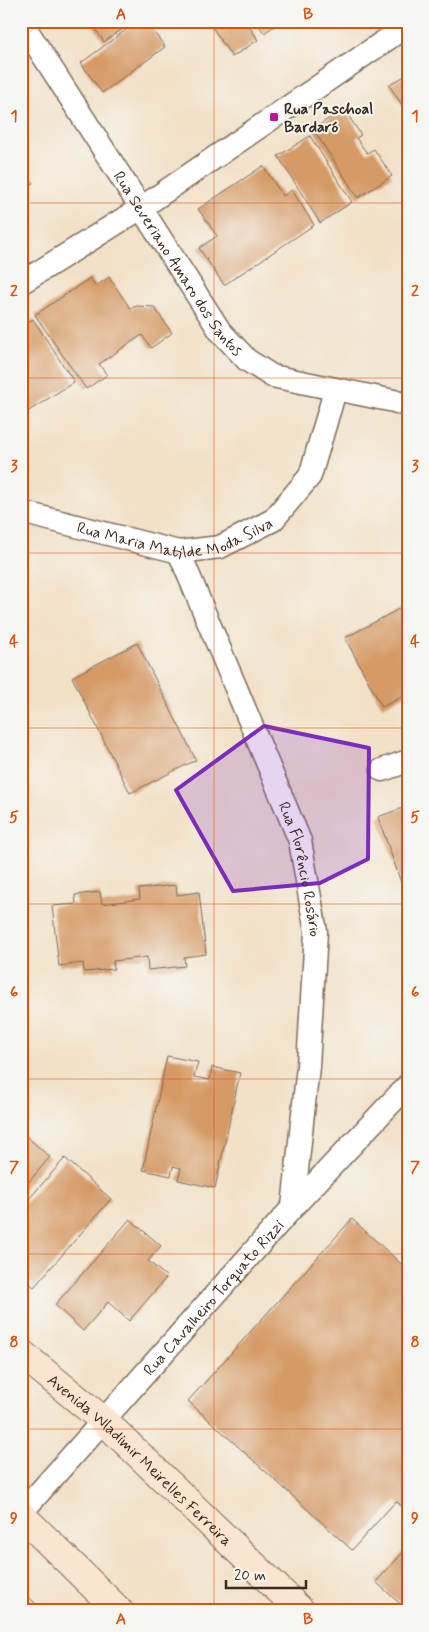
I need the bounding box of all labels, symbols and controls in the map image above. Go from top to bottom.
text: A [116,4,126,25]
text: B [303,4,313,25]
place label: Rua Paschoal Bardaró [284,99,373,138]
text: 1 [10,106,18,127]
text: 1 [411,106,419,127]
marker: Rua Paschoal Bardaró [268,111,280,123]
street label: Rua Severiano Amaro dos Santos [108,167,247,361]
text: 2 [10,281,18,302]
text: 2 [411,281,419,302]
text: 3 [10,456,18,477]
text: 3 [411,456,419,477]
street label: Rua Maria Matilde Moda Silva [71,505,275,535]
text: Rua Maria Matilde Moda Silva [75,513,277,564]
text: 4 [9,631,19,652]
text: 4 [410,631,420,652]
street label: Rua Florêncio Rosário [273,799,325,938]
text: 5 [9,807,19,828]
text: 5 [410,807,420,828]
text: 6 [10,982,18,1003]
text: 6 [411,982,419,1003]
text: 7 [9,1157,19,1178]
text: 7 [410,1157,420,1178]
street label: Rua Cavalheiro Torquato Rizzi [139,1215,289,1381]
text: 8 [9,1332,19,1353]
text: 8 [410,1332,420,1353]
street label: Avenida Wladimir Meirelles Ferreira [43,1370,236,1551]
text: 9 [10,1508,18,1529]
text: 9 [411,1508,419,1529]
scale bar [226,1557,306,1589]
text: 20 m [234,1566,266,1586]
text: A [116,1609,126,1630]
text: B [303,1609,313,1630]

